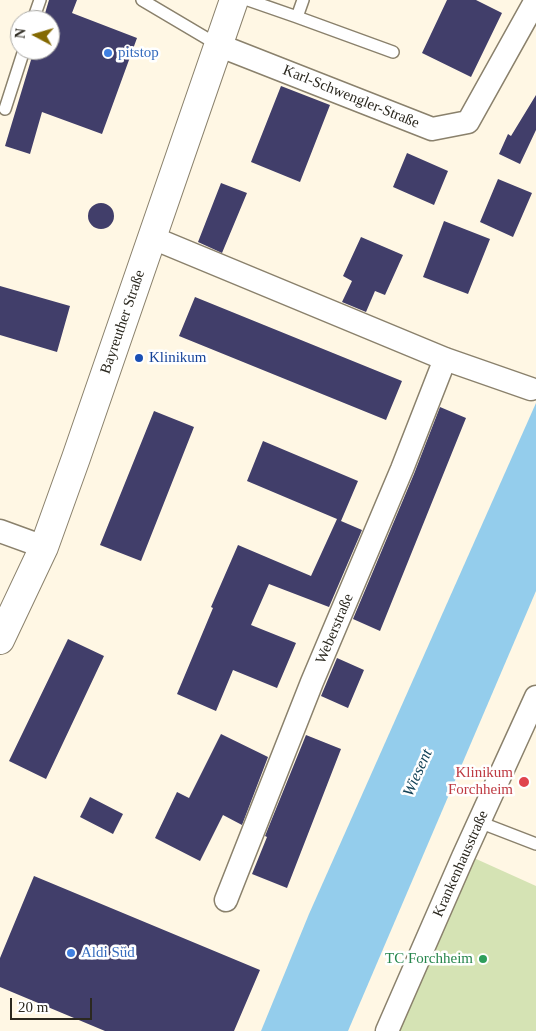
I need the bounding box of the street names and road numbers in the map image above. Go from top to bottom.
street label: Karl-Schwengler-Straße [280,61,422,133]
street label: Bayreuther Straße [97,268,149,376]
street label: Weberstraße [312,591,358,667]
street label: Krankenhausstraße [429,808,493,920]

